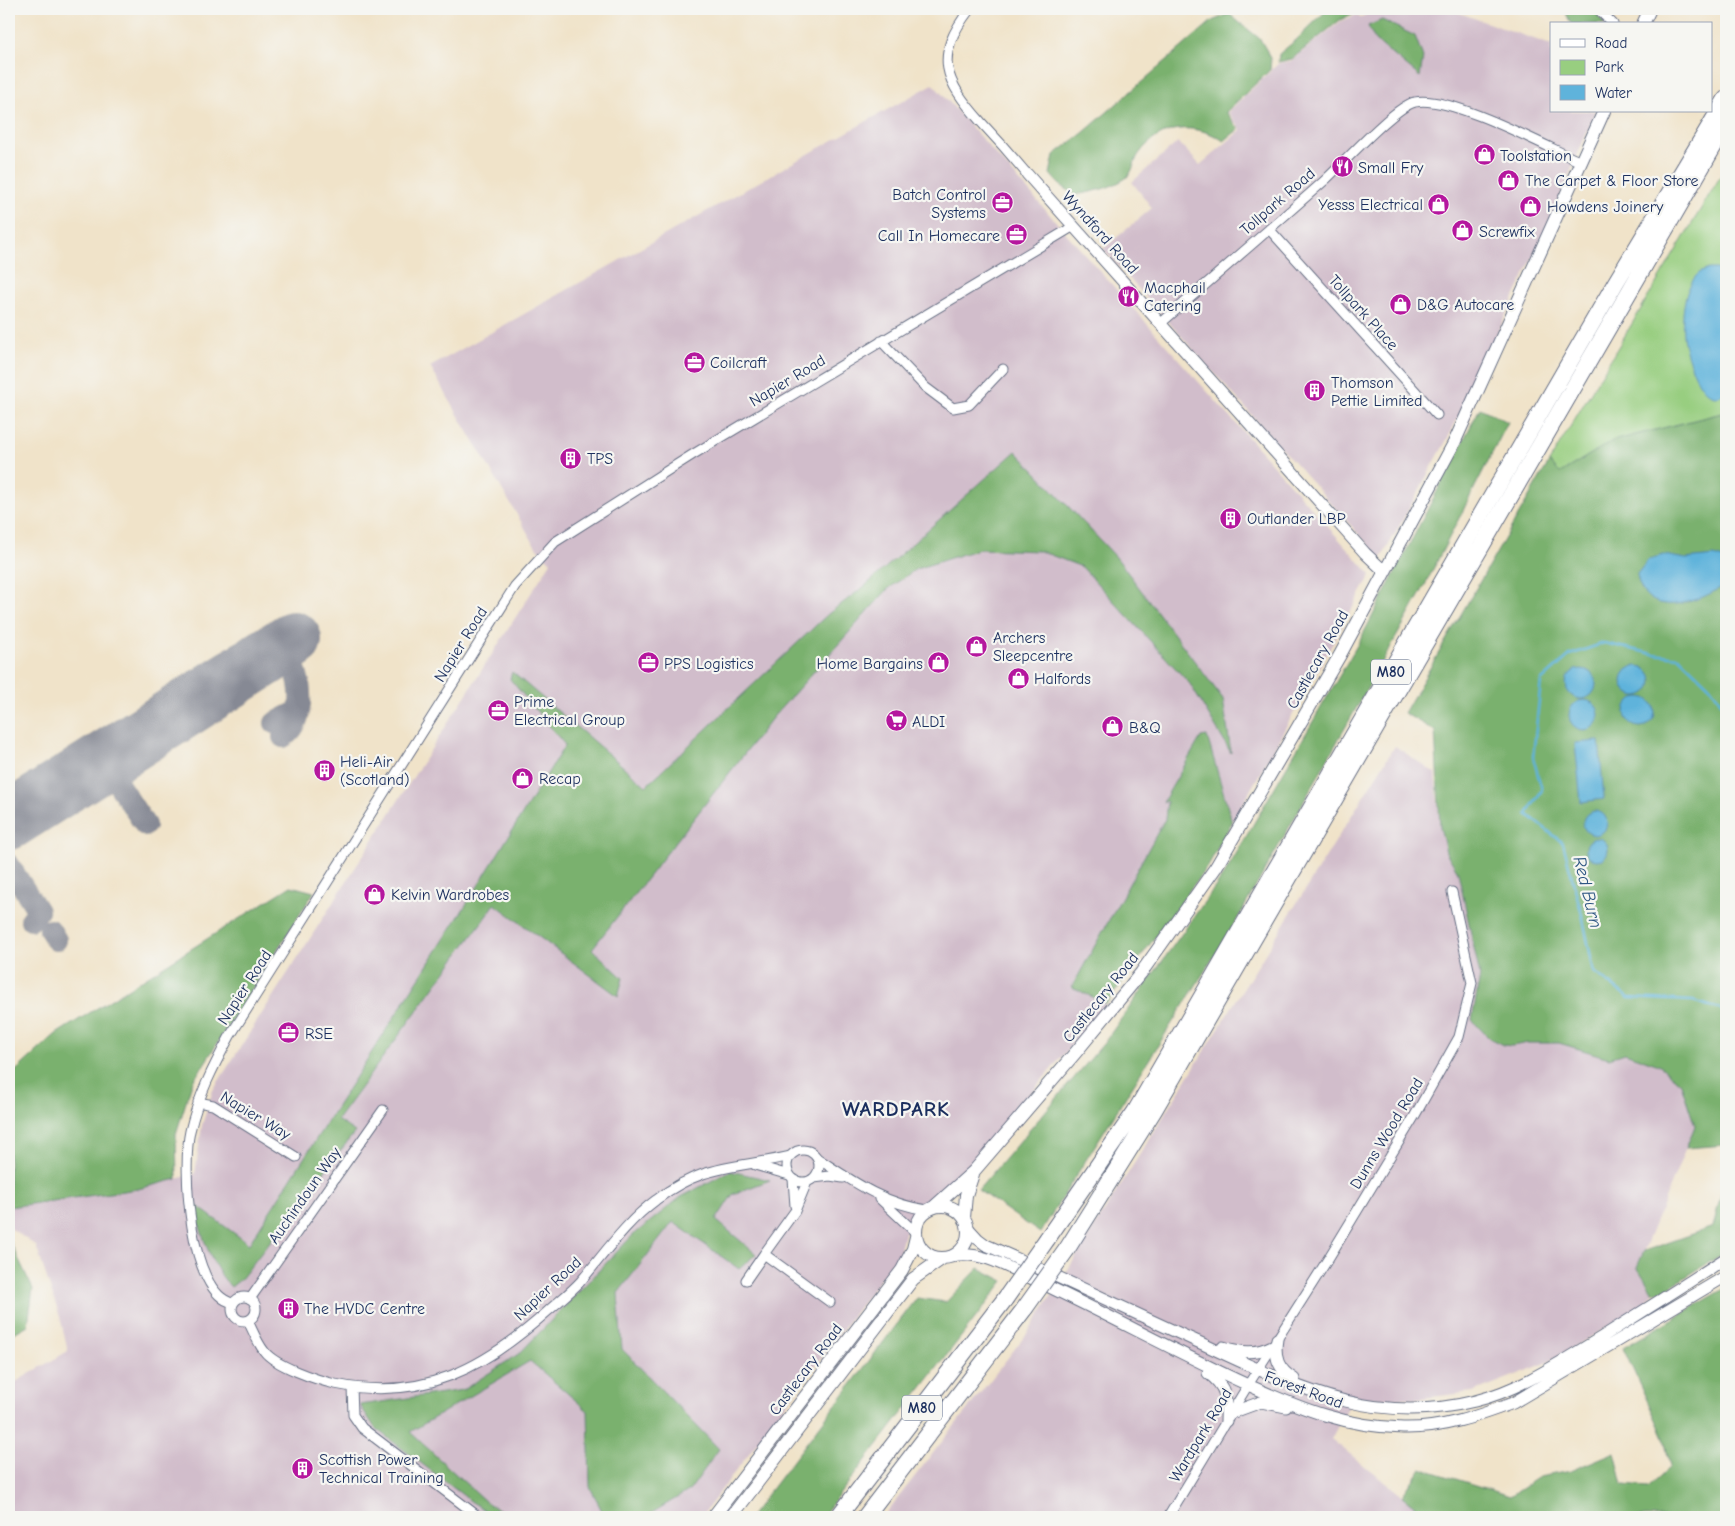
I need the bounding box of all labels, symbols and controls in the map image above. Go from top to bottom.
legend [1550,22,1712,112]
text: Road [1595,34,1627,52]
text: Park [1595,58,1624,76]
text: Water [1595,84,1632,102]
shop icon: Toolstation [1472,143,1496,167]
place label: Toolstation [1500,147,1572,165]
restaurant icon: Small Fry [1330,155,1354,179]
place label: Small Fry [1358,159,1424,177]
street label: Tollpark Road [1237,164,1319,239]
shop icon: The Carpet & Floor Store [1497,168,1521,192]
place label: The Carpet & Floor Store [1525,172,1699,190]
place label: Batch Control Systems [892,186,986,222]
street label: Wyndford Road [1058,188,1142,278]
office icon: Batch Control Systems [990,191,1014,215]
shop icon: Yesss Electrical [1427,192,1451,216]
shop icon: Howdens Joinery [1519,194,1543,218]
place label: Yesss Electrical [1318,196,1423,214]
place label: Howdens Joinery [1547,198,1664,216]
shop icon: Screwfix [1451,219,1475,243]
office icon: Call In Homecare [1004,223,1028,247]
place label: Screwfix [1479,223,1535,241]
place label: Call In Homecare [878,227,1000,245]
street label: Tollpark Place [1325,271,1402,354]
place label: Macphail Catering [1144,279,1206,315]
restaurant icon: Macphail Catering [1116,284,1140,308]
shop icon: D&G Autocare [1389,292,1413,316]
place label: D&G Autocare [1417,296,1514,314]
office icon: Coilcraft [682,350,706,374]
street label: Napier Road [746,351,829,411]
place label: Coilcraft [710,354,767,372]
place label: Thomson Pettie Limited [1331,374,1423,410]
building icon: Thomson Pettie Limited [1303,379,1327,403]
building icon: TPS [559,446,583,470]
place label: TPS [587,450,613,468]
building icon: Outlander LBP [1219,506,1243,530]
place label: Outlander LBP [1247,510,1346,528]
street label: Napier Road [431,604,491,685]
street label: Castlecary Road [1283,607,1352,712]
place label: Archers Sleepcentre [993,629,1073,665]
shop icon: Archers Sleepcentre [965,634,989,658]
office icon: PPS Logistics [636,651,660,675]
shop icon: Home Bargains [927,651,951,675]
place label: PPS Logistics [664,655,754,673]
place label: Home Bargains [816,655,923,673]
road number: M80 [1371,660,1411,684]
shop icon: Halfords [1006,666,1030,690]
place label: Halfords [1034,670,1091,688]
place label: Prime Electrical Group [514,693,625,729]
office icon: Prime Electrical Group [486,698,510,722]
supermarket icon: ALDI [884,709,908,733]
place label: ALDI [912,713,945,731]
shop icon: B&Q [1101,715,1125,739]
place label: B&Q [1129,719,1161,737]
place label: Heli-Air (Scotland) [340,753,410,789]
building icon: Heli-Air (Scotland) [312,758,336,782]
shop icon: Recap [511,766,535,790]
place label: Recap [539,770,581,788]
water label: Red Burn [1568,854,1607,930]
shop icon: Kelvin Wardrobes [363,882,387,906]
place label: Kelvin Wardrobes [391,886,510,904]
street label: Napier Road [214,947,276,1028]
street label: Castlecary Road [1059,949,1142,1046]
office icon: RSE [277,1021,301,1045]
place label: RSE [305,1025,333,1043]
street label: Dunns Wood Road [1347,1075,1427,1192]
street label: Napier Way [217,1088,295,1144]
district label: WARDPARK [842,1097,950,1121]
street label: Auchindoun Way [265,1143,345,1247]
street label: Napier Road [510,1253,585,1324]
building icon: The HVDC Centre [276,1296,300,1320]
place label: The HVDC Centre [304,1300,425,1318]
street label: Castlecary Road [765,1320,846,1419]
street label: Forest Road [1262,1367,1345,1412]
street label: Wardpark Road [1166,1385,1236,1486]
road number: M80 [902,1396,942,1420]
place label: Scottish Power Technical Training [319,1451,444,1487]
building icon: Scottish Power Technical Training [291,1456,315,1480]

